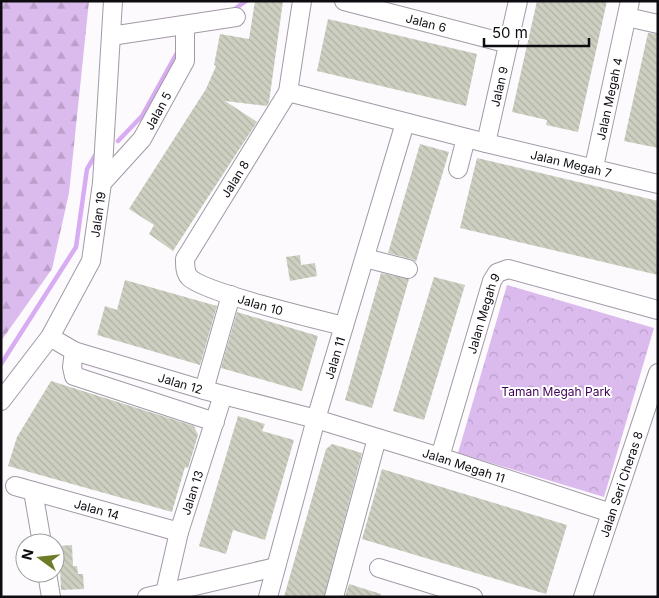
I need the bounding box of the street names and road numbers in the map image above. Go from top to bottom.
street label: Jalan 6 [404,10,448,35]
street label: Jalan Megah 4 [593,56,625,141]
street label: Jalan 9 [487,65,511,108]
street label: Jalan 5 [141,89,174,132]
street label: Jalan Megah 7 [529,146,613,180]
street label: Jalan 8 [218,158,252,200]
street label: Jalan 19 [87,191,108,238]
street label: Jalan Megah 9 [463,270,503,355]
street label: Jalan 10 [236,291,285,318]
street label: Jalan 11 [321,335,348,381]
street label: Jalan 12 [156,369,205,397]
street label: Jalan Seri Cheras 8 [596,429,645,539]
street label: Jalan Megah 11 [421,445,507,485]
street label: Jalan 13 [177,468,206,517]
street label: Jalan 14 [72,495,121,523]

